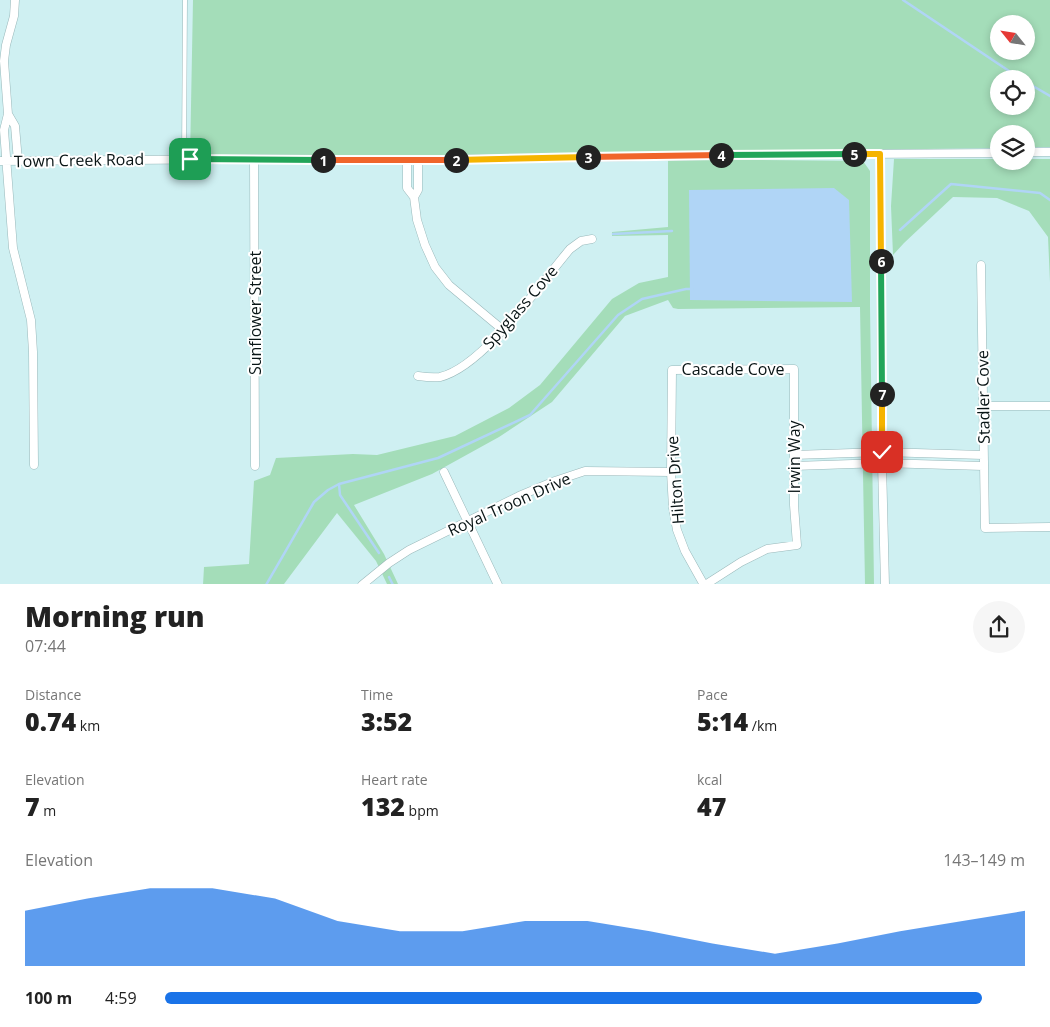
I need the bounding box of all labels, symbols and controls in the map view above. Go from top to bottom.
north arrow [990,15,1035,60]
map controls [990,15,1035,170]
button: locate [990,70,1035,115]
button: layers [990,125,1035,170]
pin [169,138,211,180]
pin: 4 [708,142,734,168]
pin: 5 [842,142,866,166]
pin: 3 [576,144,600,170]
icon: arrive [176,145,204,173]
text: 5 [850,145,859,164]
text: 4 [717,146,726,165]
street label: Town Creek Road [14,148,144,172]
pin: 1 [310,148,336,172]
pin: 2 [444,148,468,172]
text: 3 [584,148,593,167]
text: 1 [319,151,328,170]
text: 2 [452,151,461,170]
pin: 6 [868,248,894,274]
street label: Sunflower Street [244,251,266,375]
text: 6 [877,252,886,271]
street label: Spyglass Cove [477,260,563,354]
street label: Stadler Cove [971,350,995,444]
street label: Cascade Cove [682,358,784,380]
pin: 7 [870,382,894,406]
text: 7 [878,385,887,404]
street label: Irwin Way [783,419,805,494]
pin [861,431,903,473]
street label: Hilton Drive [661,435,689,525]
icon: check [868,438,896,466]
street label: Royal Troon Drive [444,467,574,541]
text: Morning run [25,597,205,635]
button: share [973,601,1025,653]
text: 07:44 [25,635,66,657]
text: Distance [25,685,81,704]
text: Time [361,685,393,704]
text: Pace [697,685,728,704]
text: 0.74 [25,704,76,738]
text: 3:52 [361,704,412,738]
text: 5:14 [697,704,748,738]
text: km [76,716,100,735]
text: /km [748,716,777,735]
text: Elevation [25,770,84,789]
text: Heart rate [361,770,428,789]
text: kcal [697,770,722,789]
text: 7 [25,789,40,823]
text: 132 [361,789,405,823]
text: 47 [697,789,726,823]
text: m [40,801,56,820]
text: bpm [405,801,439,820]
text: Elevation [25,849,93,871]
text: 143–149 m [943,849,1025,871]
text: 100 m [25,987,72,1009]
text: 4:59 [105,987,137,1009]

